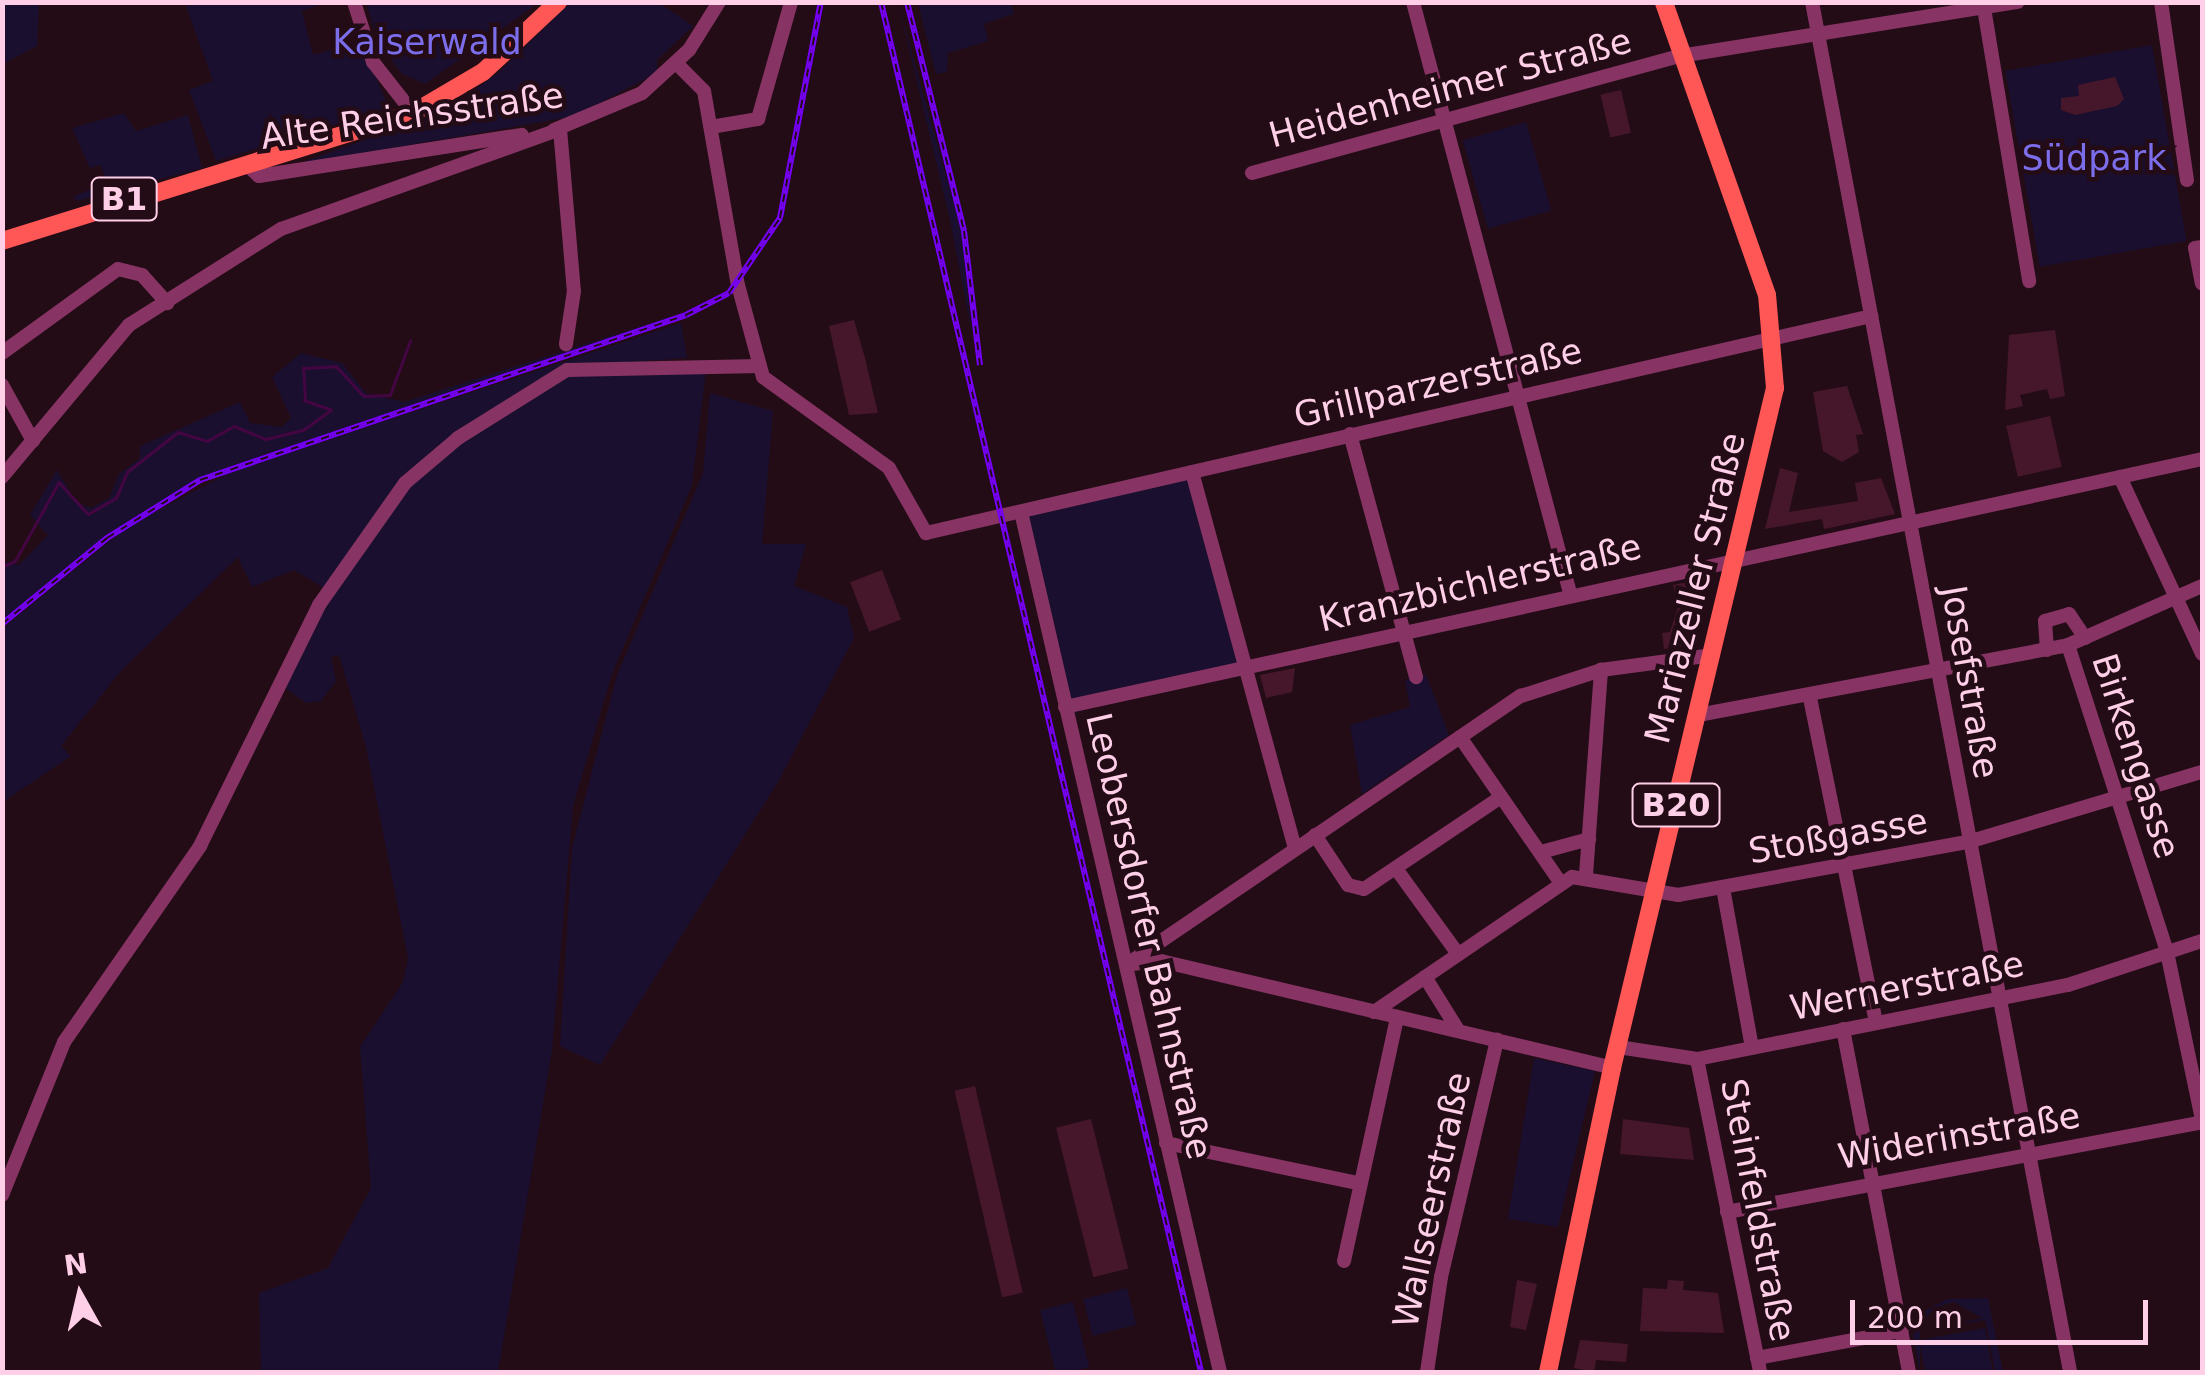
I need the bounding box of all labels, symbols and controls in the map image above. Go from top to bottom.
street label: Heidenheimer Straße [1264,19,1636,157]
park label: Kaiserwald [332,21,522,63]
street label: Alte Reichsstraße [258,74,566,158]
park label: Südpark [2022,137,2166,179]
road number: B1 [89,172,159,226]
street label: Grillparzerstraße [1290,329,1586,437]
street label: Mariazeller Straße [1636,428,1754,748]
street label: Kranzbichlerstraße [1315,525,1645,641]
street label: Josefstraße [1932,582,2008,782]
street label: Birkengasse [2083,648,2189,864]
street label: Leobersdorfer Bahnstraße [1077,709,1221,1163]
road number: B20 [1631,778,1721,832]
street label: Stoßgasse [1745,800,1931,872]
street label: Wernerstraße [1787,943,2027,1029]
street label: Wallseerstraße [1384,1068,1480,1332]
street label: Steinfeldstraße [1712,1075,1804,1345]
street label: Widerinstraße [1835,1094,2083,1178]
north arrow [30,1245,130,1345]
text: N [62,1247,90,1283]
scale bar [1855,1280,2152,1342]
text: 200 m [1867,1300,1963,1335]

